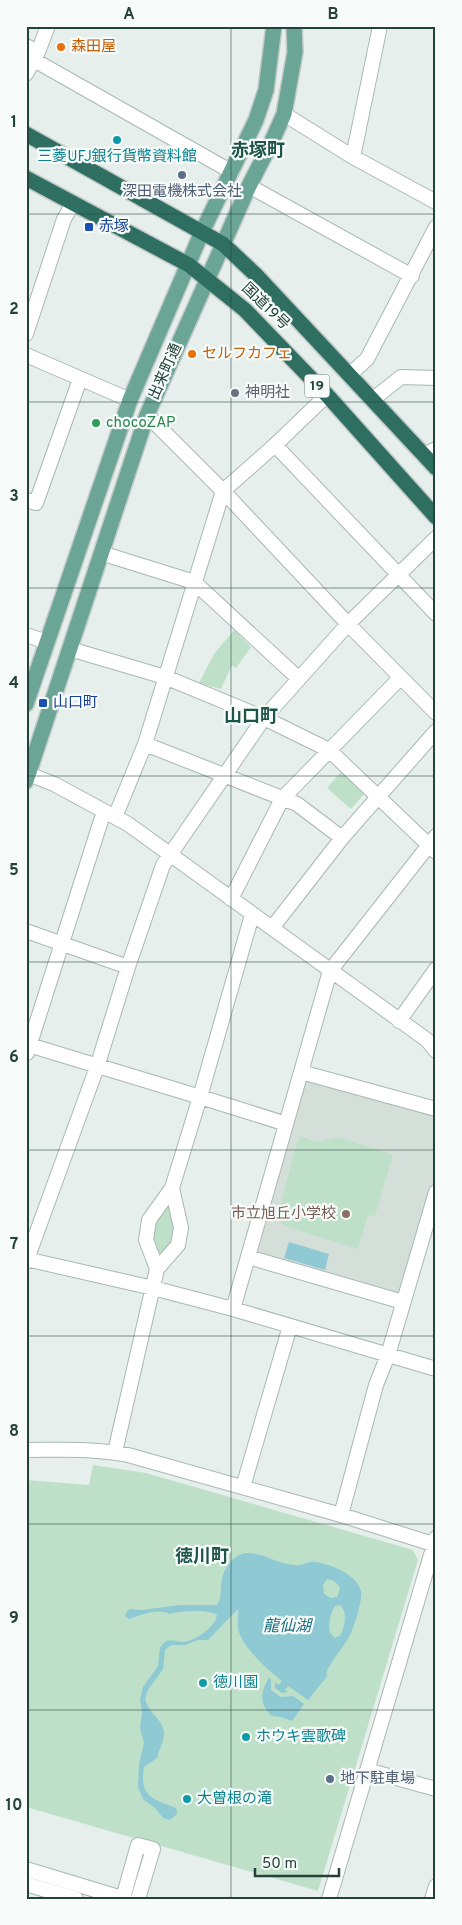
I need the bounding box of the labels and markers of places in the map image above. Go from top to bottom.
place label: 森田屋 [71,38,116,57]
marker: 森田屋 [55,41,67,53]
marker: 三菱UFJ銀行貨幣資料館 [111,134,123,146]
place label: 三菱UFJ銀行貨幣資料館 [37,147,197,167]
marker: 深田電機株式会社 [176,169,188,181]
place label: 深田電機株式会社 [122,182,242,202]
place label: 赤塚 [99,218,129,237]
marker: 赤塚 [83,221,95,233]
place label: セルフカフェ [202,345,292,364]
marker: セルフカフェ [186,348,198,360]
place label: 神明社 [245,384,290,403]
marker: 神明社 [229,387,241,399]
place label: chocoZAP [106,414,176,433]
marker: chocoZAP [90,417,102,429]
place label: 山口町 [53,694,98,713]
marker: 山口町 [37,697,49,709]
place label: 市立旭丘小学校 [231,1205,336,1224]
marker: 市立旭丘小学校 [340,1208,352,1220]
place label: 徳川園 [213,1674,258,1693]
marker: 徳川園 [197,1677,209,1689]
place label: ホウキ雲歌碑 [256,1728,346,1747]
marker: ホウキ雲歌碑 [240,1731,252,1743]
place label: 地下駐車場 [340,1770,415,1789]
marker: 地下駐車場 [324,1773,336,1785]
place label: 大曽根の滝 [197,1790,272,1809]
marker: 大曽根の滝 [181,1793,193,1805]

